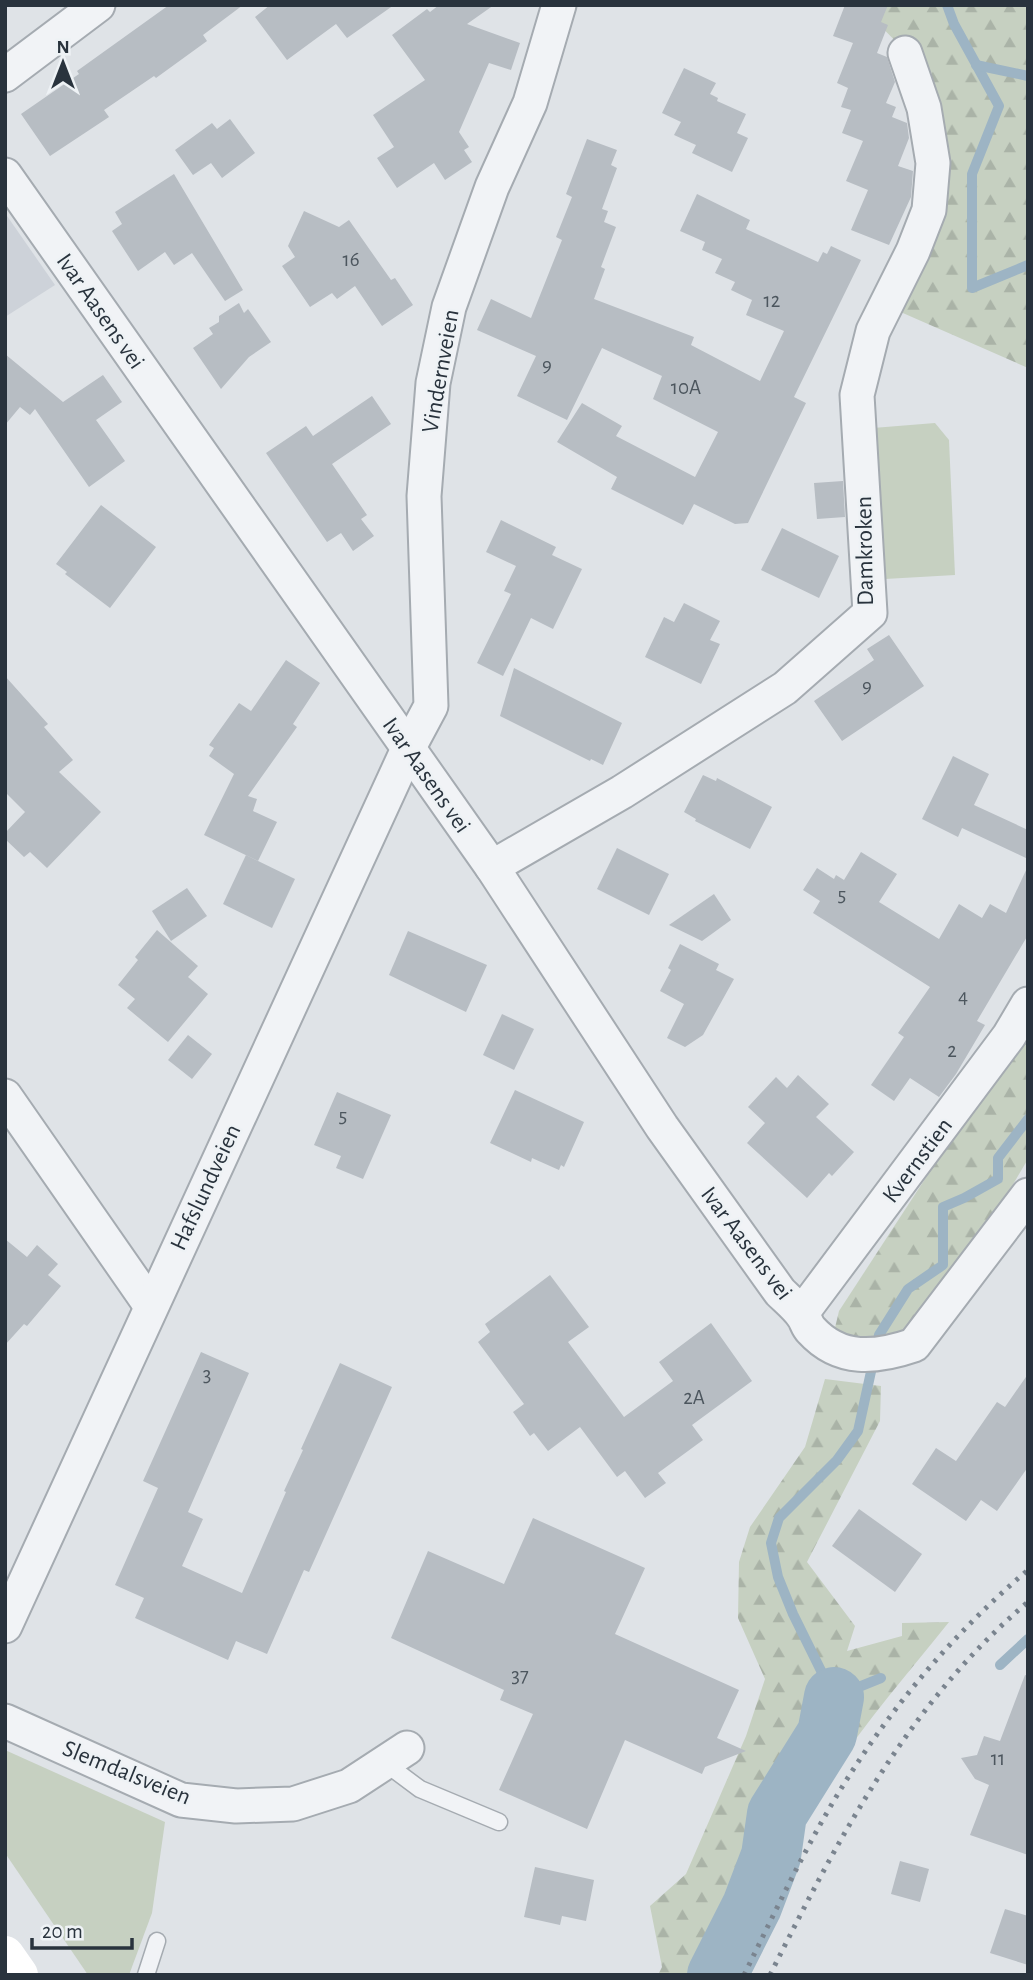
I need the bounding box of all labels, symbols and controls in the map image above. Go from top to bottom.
north arrow [28,28,98,98]
text: N [56,38,70,57]
street label: Ivar Aasens vei [52,249,149,374]
house number: 16 [342,249,360,270]
house number: 12 [764,290,780,311]
street label: Vindernveien [418,308,464,435]
house number: 9 [542,354,552,375]
house number: 10A [671,377,701,398]
street label: Damkroken [852,496,878,606]
house number: 9 [862,675,872,696]
street label: Ivar Aasens vei [378,713,475,838]
house number: 5 [838,884,846,905]
house number: 4 [958,986,968,1007]
house number: 2 [947,1040,957,1061]
house number: 5 [339,1105,347,1126]
street label: Kvernstien [878,1114,957,1207]
street label: Hafslundveien [166,1121,245,1254]
street label: Ivar Aasens vei [696,1183,796,1305]
house number: 3 [203,1364,211,1385]
house number: 2A [683,1387,705,1408]
house number: 37 [511,1665,529,1686]
street label: Slemdalsveien [59,1736,194,1809]
house number: 11 [991,1748,1005,1769]
scale bar [32,1906,131,1950]
text: 20 m [42,1921,83,1942]

